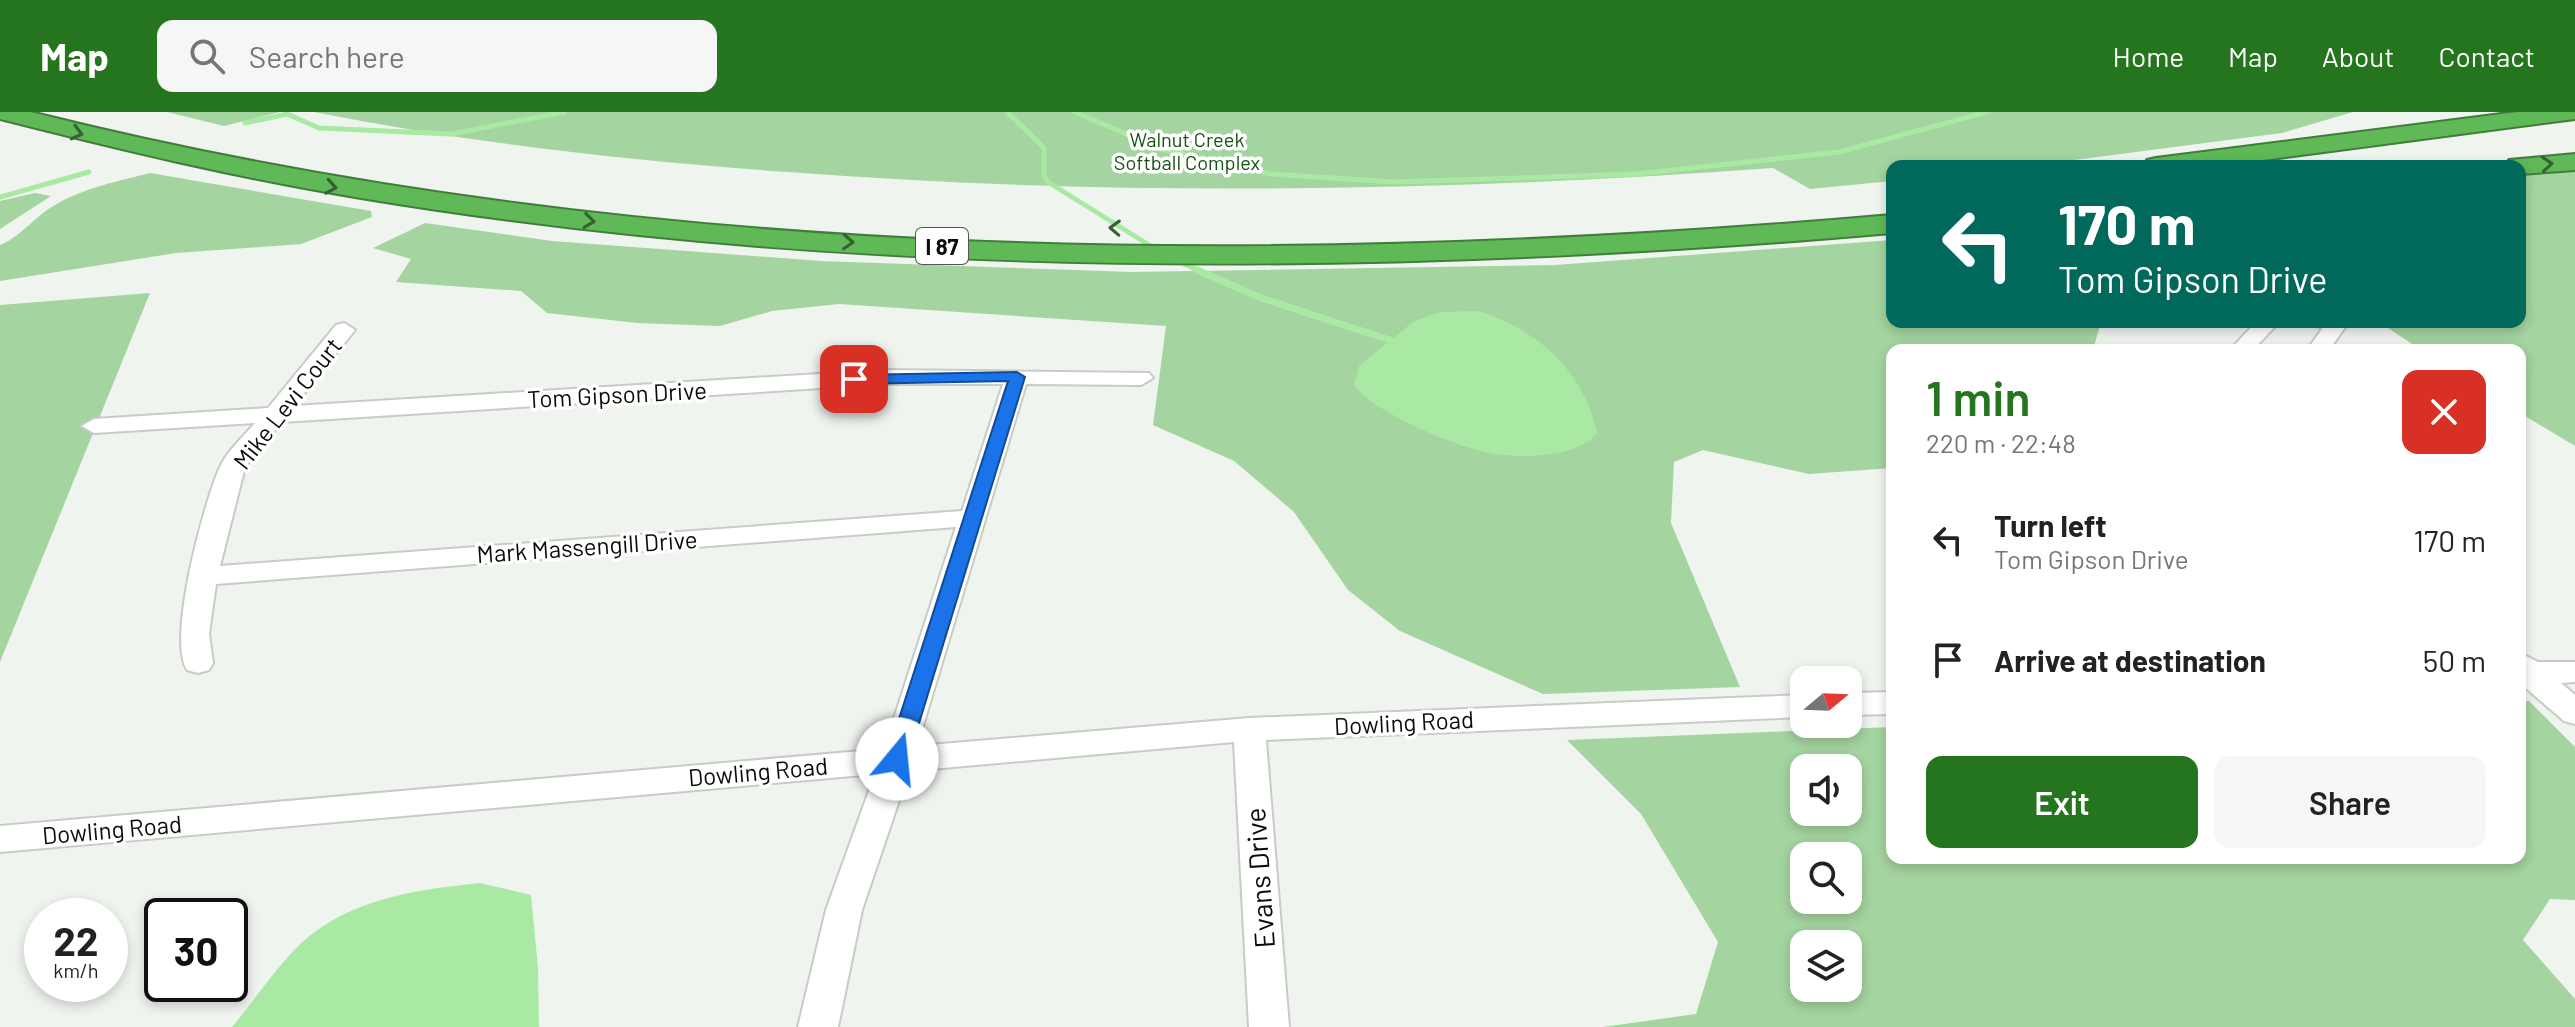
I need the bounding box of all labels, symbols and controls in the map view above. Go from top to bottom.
search box [157,20,717,92]
text: Map [40,33,109,79]
icon: search [185,34,229,78]
text: Search here [249,38,405,74]
text: Home [2113,39,2184,73]
text: Map [2228,39,2278,73]
text: About [2322,39,2394,73]
text: Contact [2438,39,2535,73]
one-way arrow [70,123,84,140]
park label: Walnut Creek Softball Complex [1114,127,1261,174]
one-way arrow [2541,156,2554,173]
one-way arrow [325,177,338,194]
text: 170 m [2058,189,2195,256]
icon: left [1926,192,2030,296]
one-way arrow [583,212,596,229]
one-way arrow [1108,219,1121,237]
road number: I 87 [916,228,968,264]
one-way arrow [842,234,855,251]
text: Tom Gipson Drive [2058,257,2327,300]
street label: Mike Levi Court [227,331,347,475]
pin [820,345,888,413]
icon: arrive [832,357,876,401]
text: 1 min [1926,368,2031,426]
button: close [2402,370,2486,454]
street label: Tom Gipson Drive [527,375,707,413]
text: 220 m · 22:48 [1926,427,2076,458]
text: Turn left [1994,507,2107,543]
icon: left [1926,518,1970,562]
text: 170 m [2414,522,2486,558]
street label: Mark Massengill Drive [476,524,698,568]
text: Tom Gipson Drive [1994,543,2189,574]
icon: arrive [1926,638,1970,682]
text: Arrive at destination [1994,642,2266,678]
text: 50 m [2423,642,2486,678]
north arrow [1790,666,1862,738]
map controls [1790,666,1862,1002]
street label: Dowling Road [1333,704,1475,740]
position arrow [855,717,939,801]
street label: Dowling Road [687,750,829,792]
button: sound [1790,754,1862,826]
button: Exit [1926,756,2198,848]
button: Share [2214,756,2486,848]
street label: Evans Drive [1237,807,1281,949]
street label: Dowling Road [41,808,183,850]
button: search [1790,842,1862,914]
speed limit sign: 30 [144,898,248,1002]
text: 22 [54,916,98,964]
button: layers [1790,930,1862,1002]
text: km/h [53,958,99,982]

